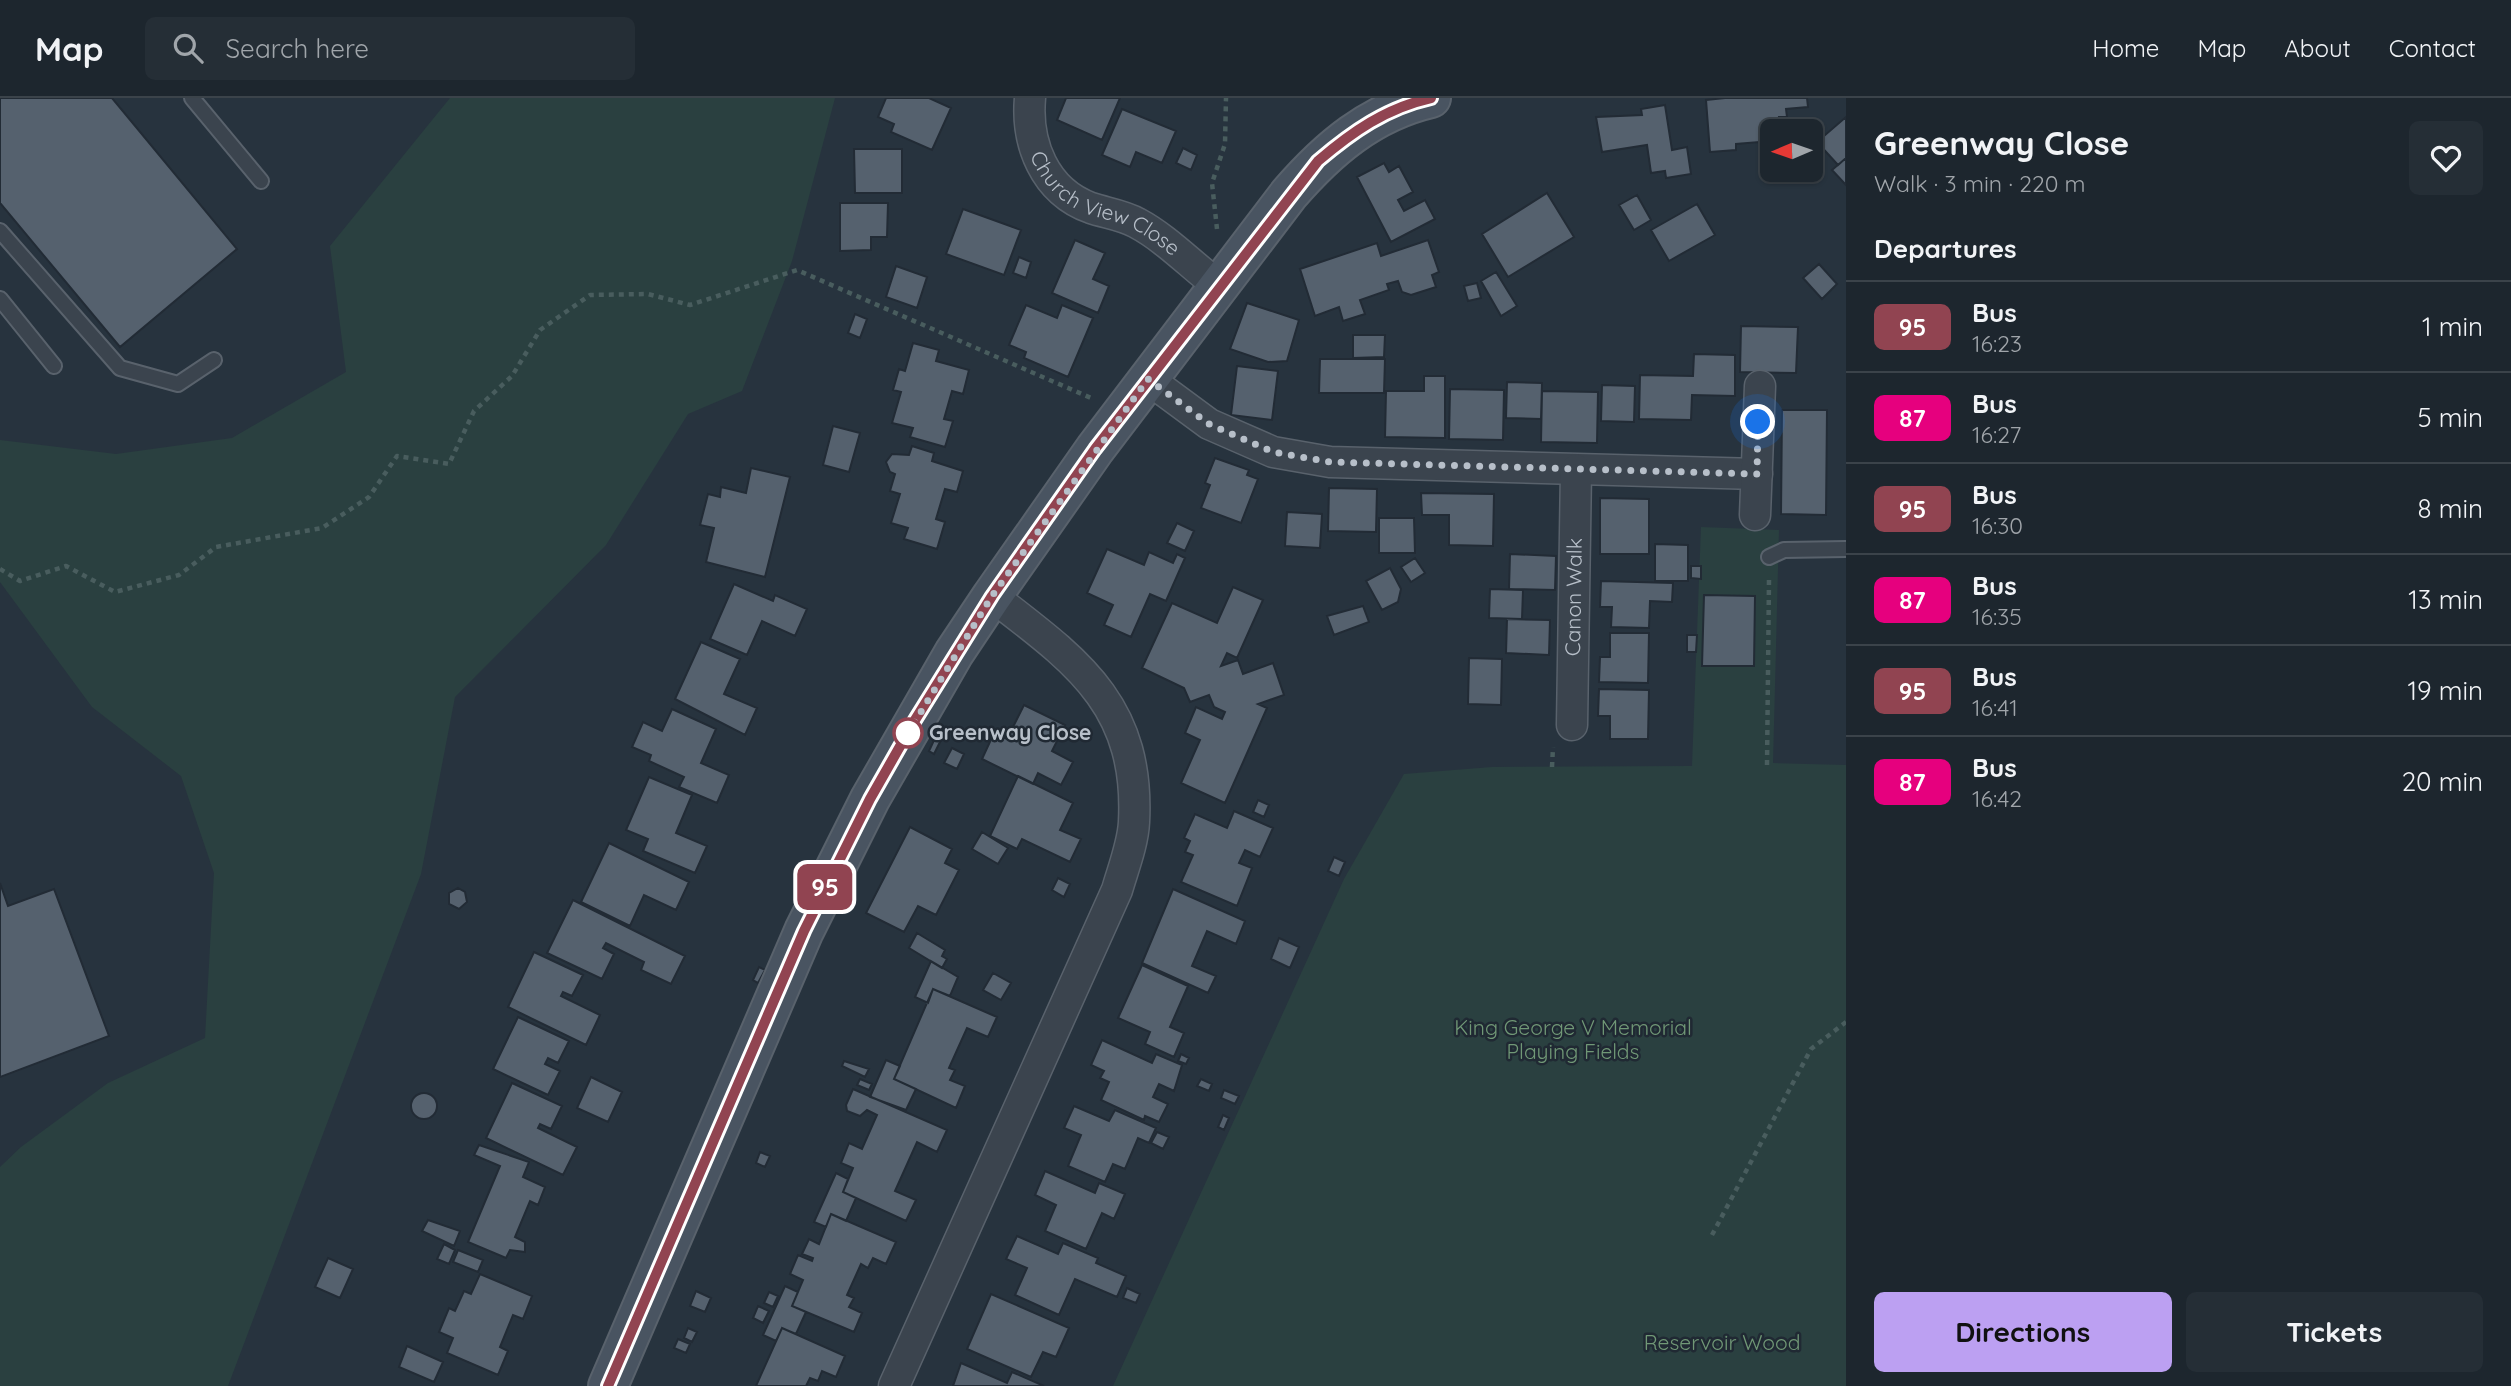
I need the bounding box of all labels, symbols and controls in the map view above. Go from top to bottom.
search box [145,17,635,80]
text: Map [35,28,103,69]
icon: search [169,29,207,67]
text: Search here [225,32,369,65]
text: Home [2092,33,2159,63]
text: Map [2197,33,2246,63]
text: About [2284,33,2351,63]
text: Contact [2389,33,2476,63]
north arrow [1760,119,1824,182]
map controls [1760,119,1823,182]
button: heart [2409,121,2483,195]
text: Greenway Close [1874,122,2129,163]
street label: Church View Close [1025,147,1186,261]
text: Walk · 3 min · 220 m [1874,169,2086,198]
text: Departures [1874,232,2017,265]
text: Bus [1972,296,2017,329]
text: 1 min [2422,310,2483,343]
text: 95 [1899,312,1926,342]
text: 16:23 [1972,329,2022,358]
text: Bus [1972,387,2017,420]
text: 5 min [2417,401,2483,434]
text: 87 [1899,403,1926,433]
your location [1740,404,1775,439]
text: 16:27 [1972,420,2021,449]
text: Bus [1972,478,2017,511]
text: 8 min [2418,492,2483,525]
text: 95 [1899,494,1926,524]
text: 16:30 [1972,511,2023,540]
street label: Canon Walk [1559,538,1587,656]
text: Bus [1972,569,2017,602]
text: 13 min [2408,583,2483,616]
text: 87 [1899,585,1926,615]
text: 16:35 [1972,602,2022,631]
text: Bus [1972,660,2017,693]
text: 19 min [2407,674,2483,707]
text: 95 [1899,676,1926,706]
text: 16:41 [1972,693,2018,722]
marker: Greenway Close [893,718,923,748]
place label: Greenway Close [929,719,1091,745]
text: Bus [1972,751,2017,784]
text: 20 min [2402,765,2483,798]
text: 87 [1899,767,1926,797]
text: 16:42 [1972,784,2022,813]
line badge: 95 [794,864,856,910]
text: 95 [811,872,839,902]
park label: King George V Memorial Playing Fields [1454,1014,1692,1064]
button: Directions [1874,1292,2172,1372]
button: Tickets [2186,1292,2483,1372]
park label: Reservoir Wood [1644,1329,1800,1355]

